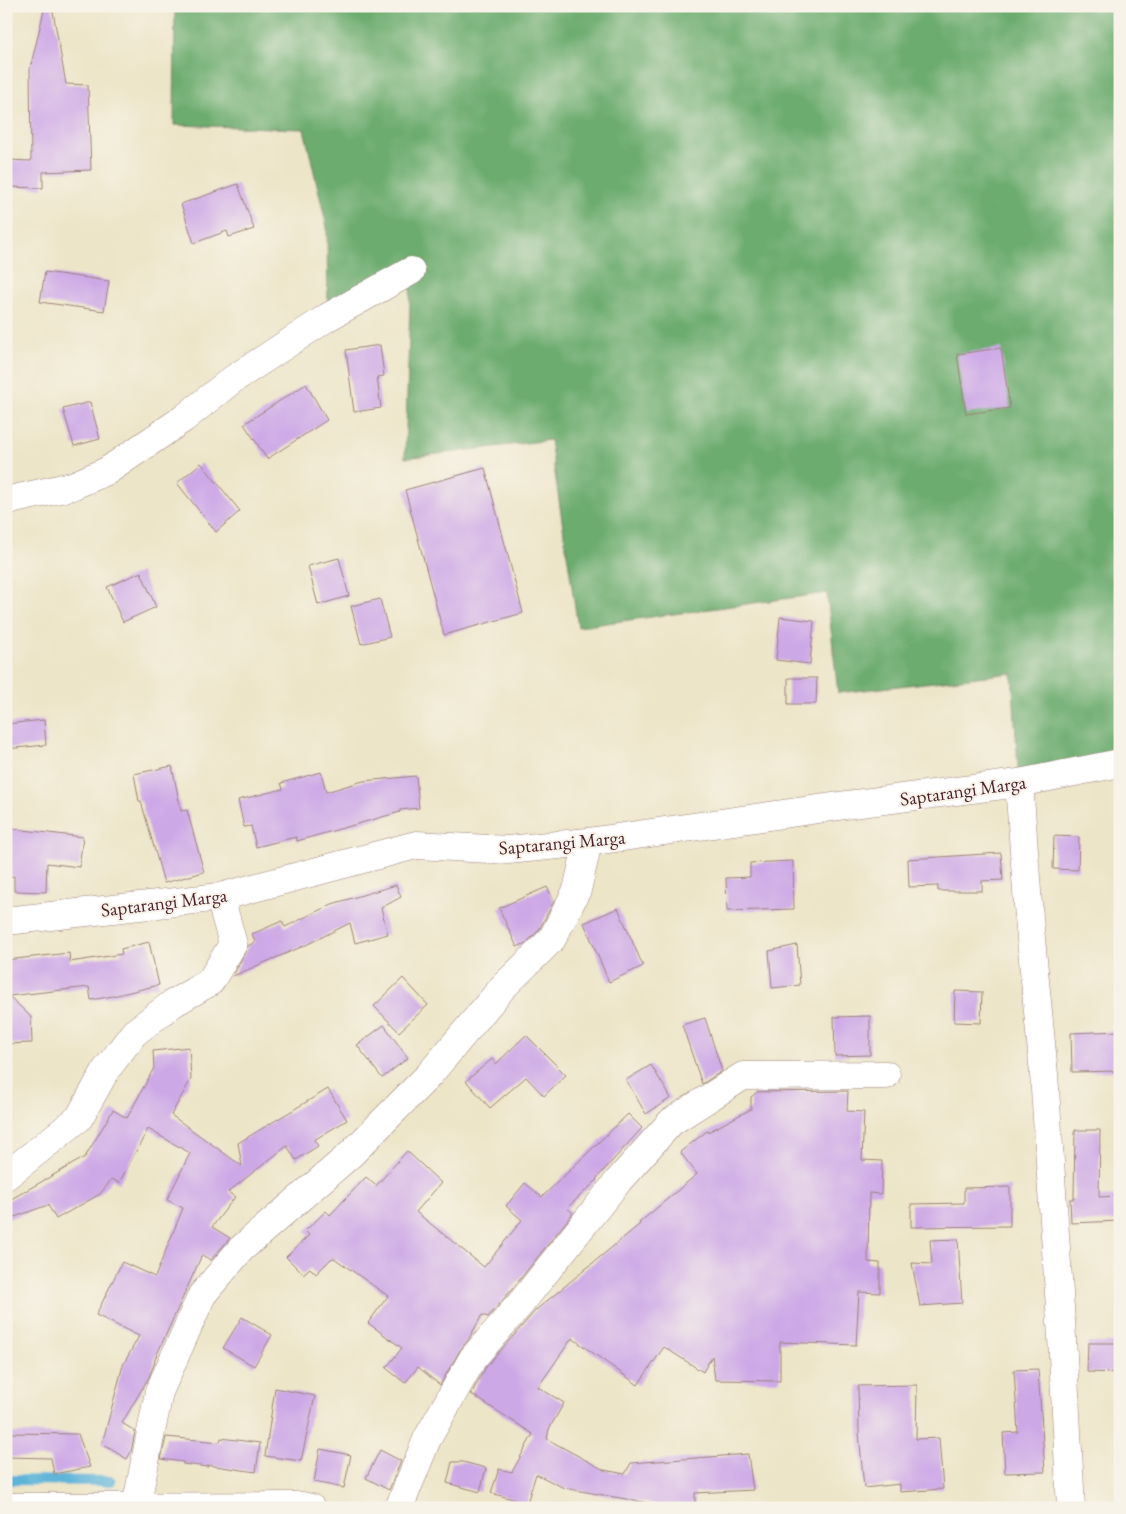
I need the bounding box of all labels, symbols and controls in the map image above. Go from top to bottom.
street label: Saptarangi Marga [898,769,1028,812]
street label: Saptarangi Marga [498,824,627,860]
street label: Saptarangi Marga [100,882,229,923]

